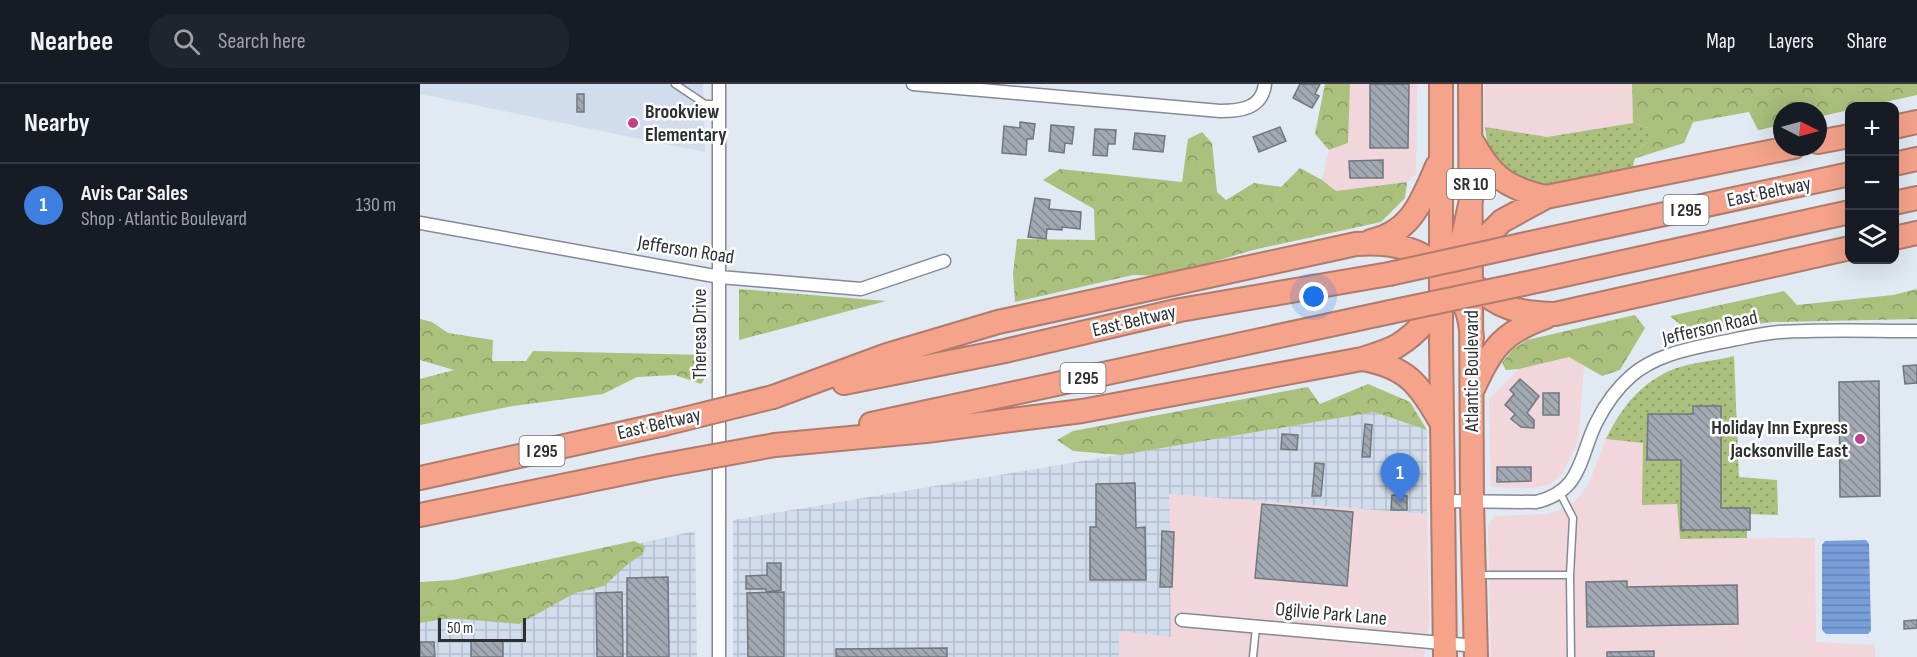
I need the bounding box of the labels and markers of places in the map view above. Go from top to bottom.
place label: Brookview Elementary [645,100,727,147]
marker: Brookview Elementary [626,116,640,130]
place label: Holiday Inn Express Jacksonville East [1711,416,1848,463]
marker: Holiday Inn Express Jacksonville East [1853,432,1867,446]
pin: 1 [1380,454,1420,503]

